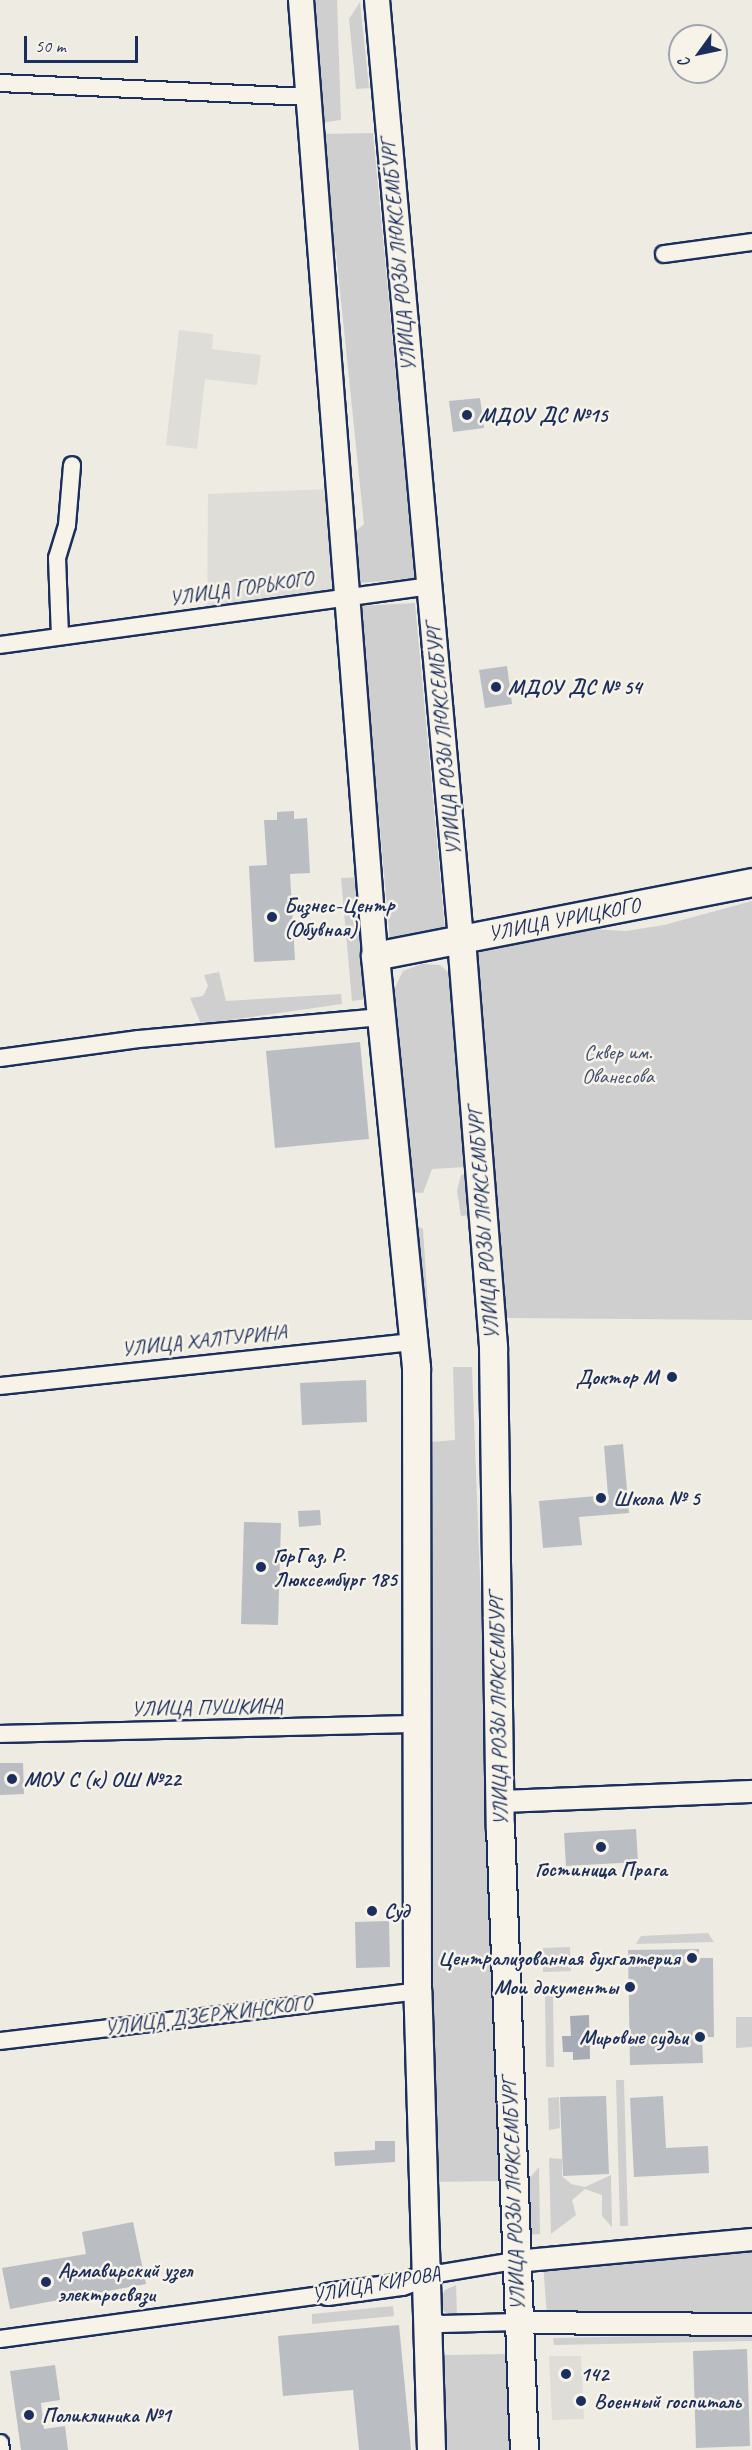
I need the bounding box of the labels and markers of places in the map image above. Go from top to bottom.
place label: МДОУ ДС №15 [479,402,607,428]
marker: МДОУ ДС №15 [460,408,474,422]
place label: МДОУ ДС № 54 [508,674,641,700]
marker: МДОУ ДС № 54 [489,680,503,694]
place label: Бизнес-Центр (Обувная) [284,892,395,942]
marker: Бизнес-Центр (Обувная) [265,910,279,924]
place label: Доктор М [576,1364,658,1390]
marker: Доктор М [663,1368,681,1386]
place label: Школа № 5 [613,1485,700,1511]
marker: Школа № 5 [594,1491,608,1505]
place label: ГорГаз, Р. Люксембург 185 [273,1542,397,1592]
marker: ГорГаз, Р. Люксембург 185 [254,1560,268,1574]
place label: МОУ С (к) ОШ №22 [24,1766,180,1792]
marker: МОУ С (к) ОШ №22 [5,1772,19,1786]
marker: Гостиница Прага [594,1840,608,1854]
place label: Гостиница Прага [535,1856,667,1882]
place label: Суд [384,1898,409,1924]
marker: Суд [365,1904,379,1918]
place label: Централизованная бухгалтерия [438,1945,680,1971]
marker: Централизованная бухгалтерия [685,1951,699,1965]
place label: Мои документы [493,1974,618,2000]
marker: Мои документы [623,1980,637,1994]
place label: Мировые судьи [579,2024,688,2050]
marker: Мировые судьи [693,2030,707,2044]
place label: Армавирский узел электросвязи [58,2257,193,2307]
marker: Армавирский узел электросвязи [39,2275,53,2289]
place label: 142 [580,2361,608,2387]
marker: 142 [557,2365,575,2383]
place label: Военный госпиталь [594,2388,741,2414]
marker: Военный госпиталь [572,2392,590,2410]
place label: Поликлиника №1 [42,2402,171,2428]
marker: Поликлиника №1 [20,2406,38,2424]

